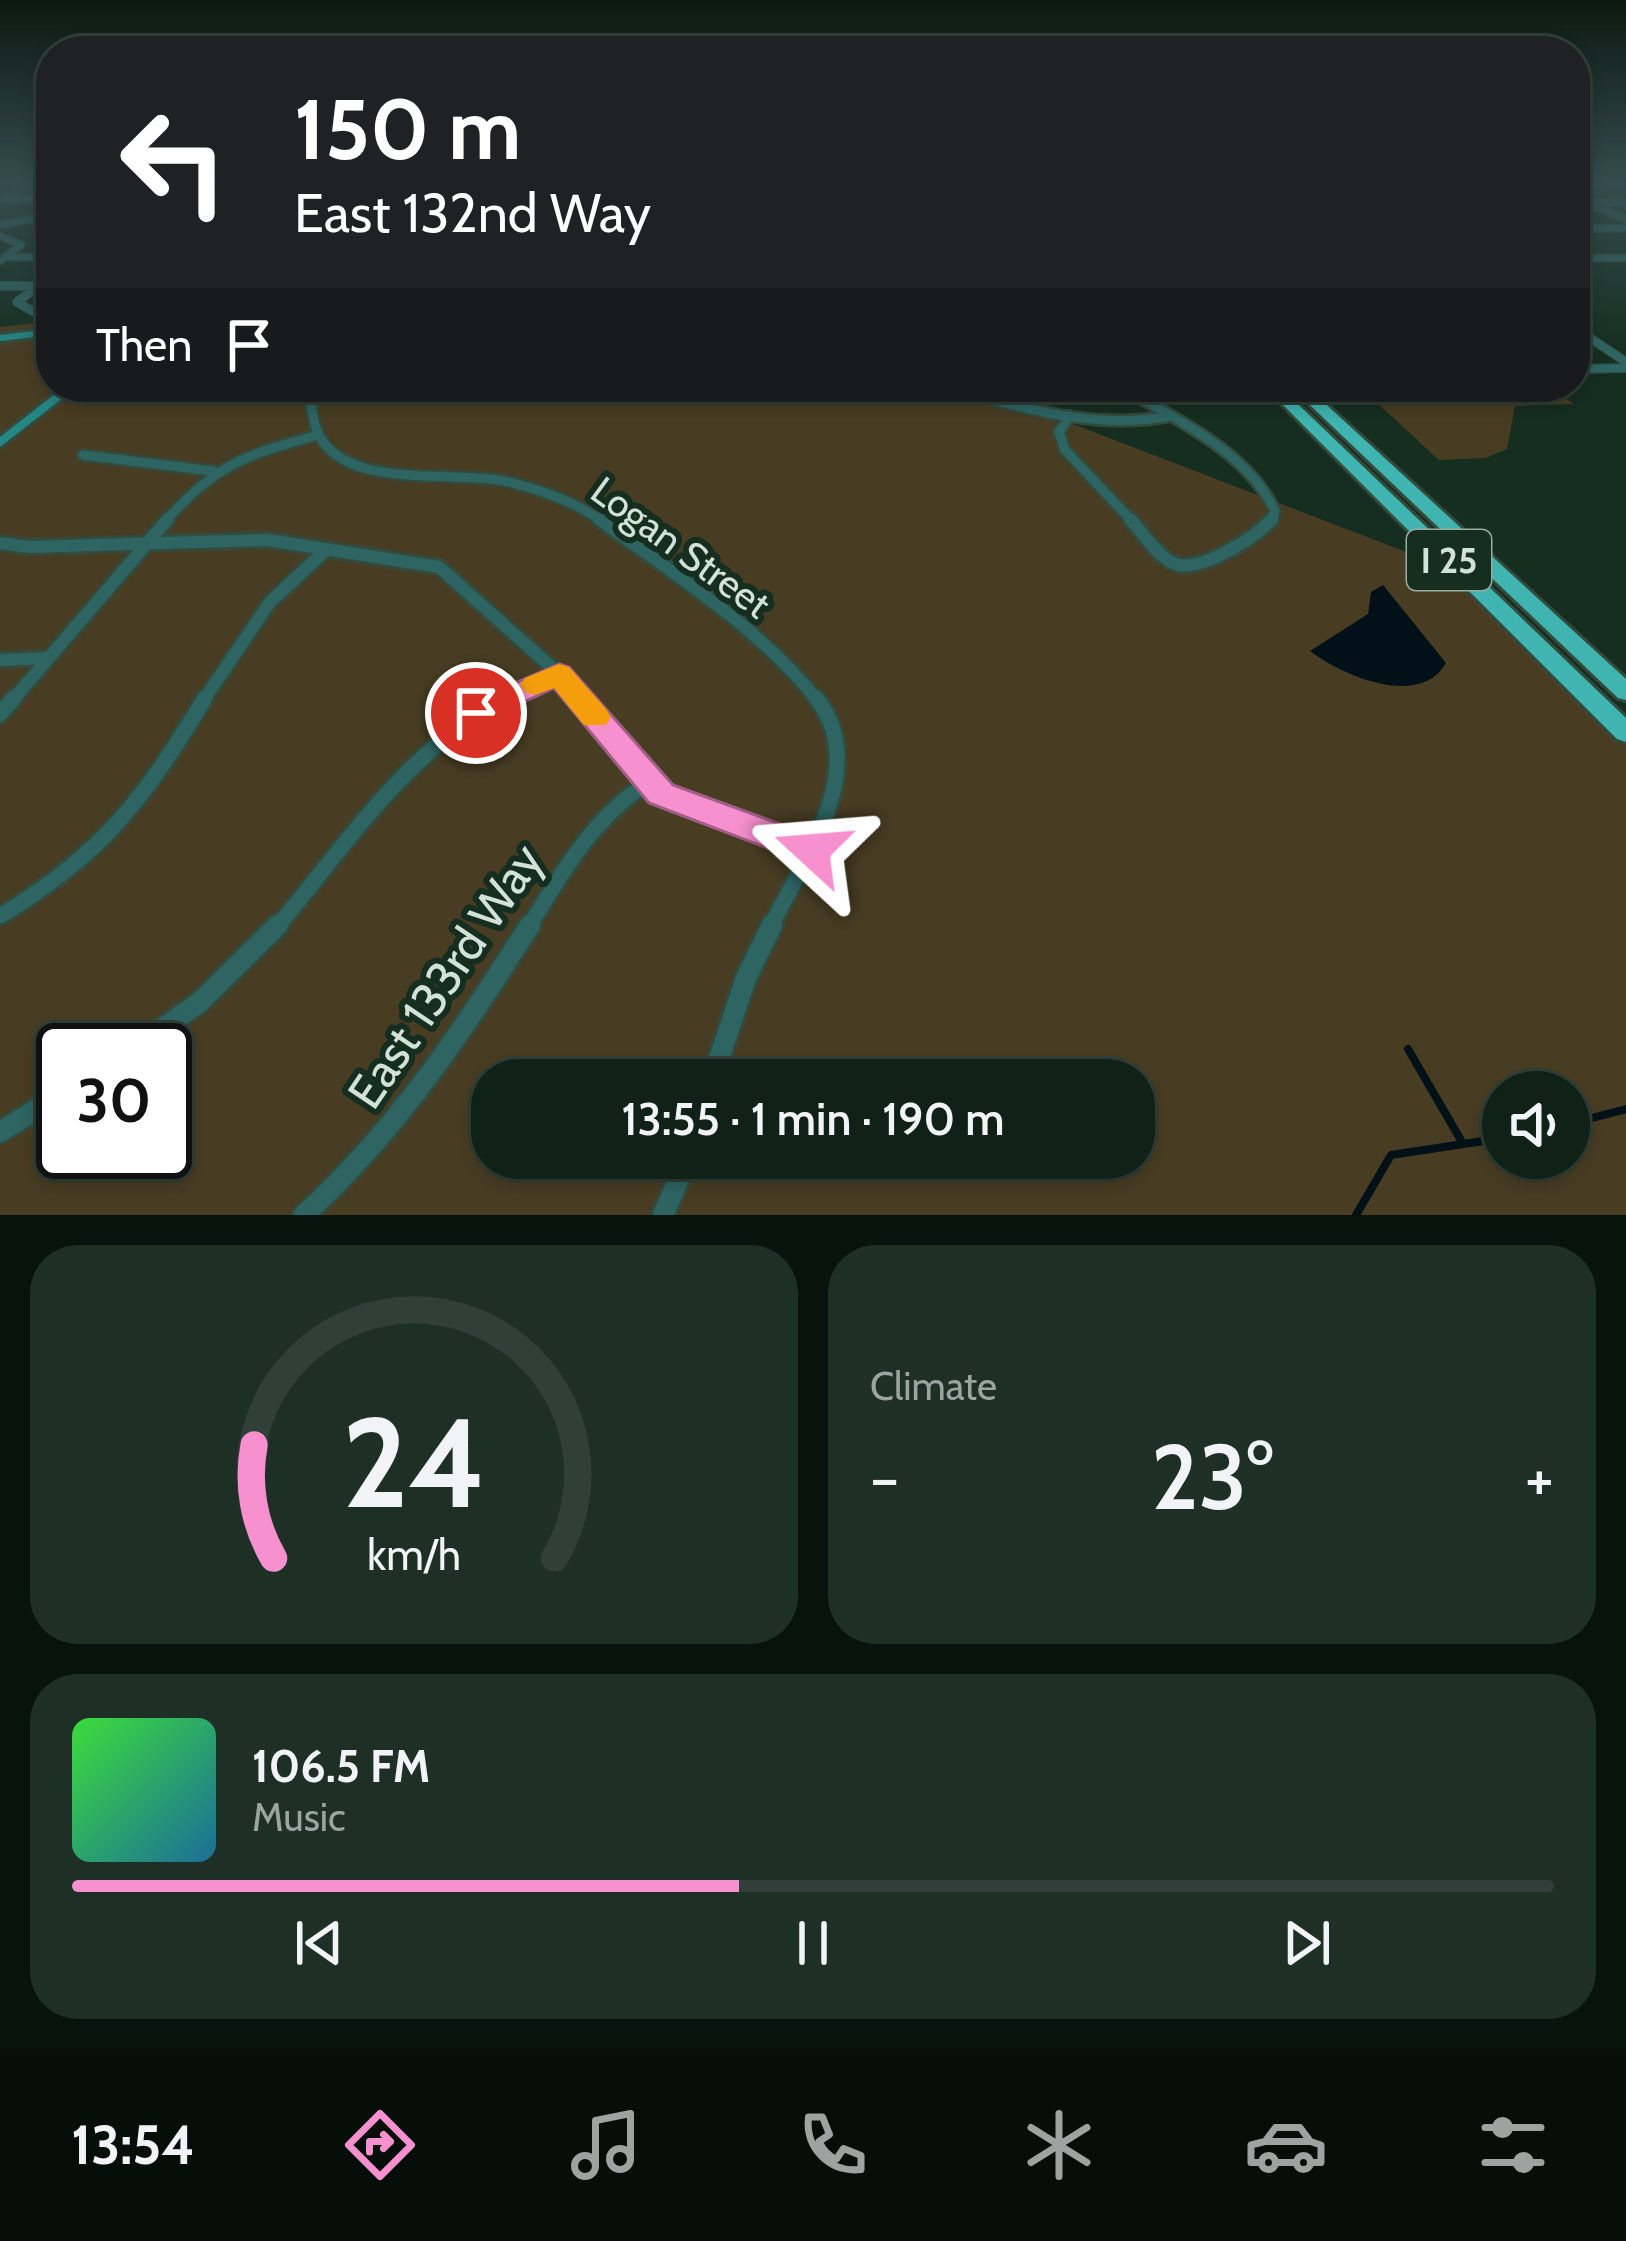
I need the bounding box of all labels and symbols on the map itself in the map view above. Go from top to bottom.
street label: Logan Street [582,466,780,628]
road number: I 25 [1407,530,1491,590]
pin [425,662,527,764]
position arrow [749,787,875,913]
street label: East 133rd Way [335,833,555,1119]
speed limit sign: 30 [36,1023,192,1179]

